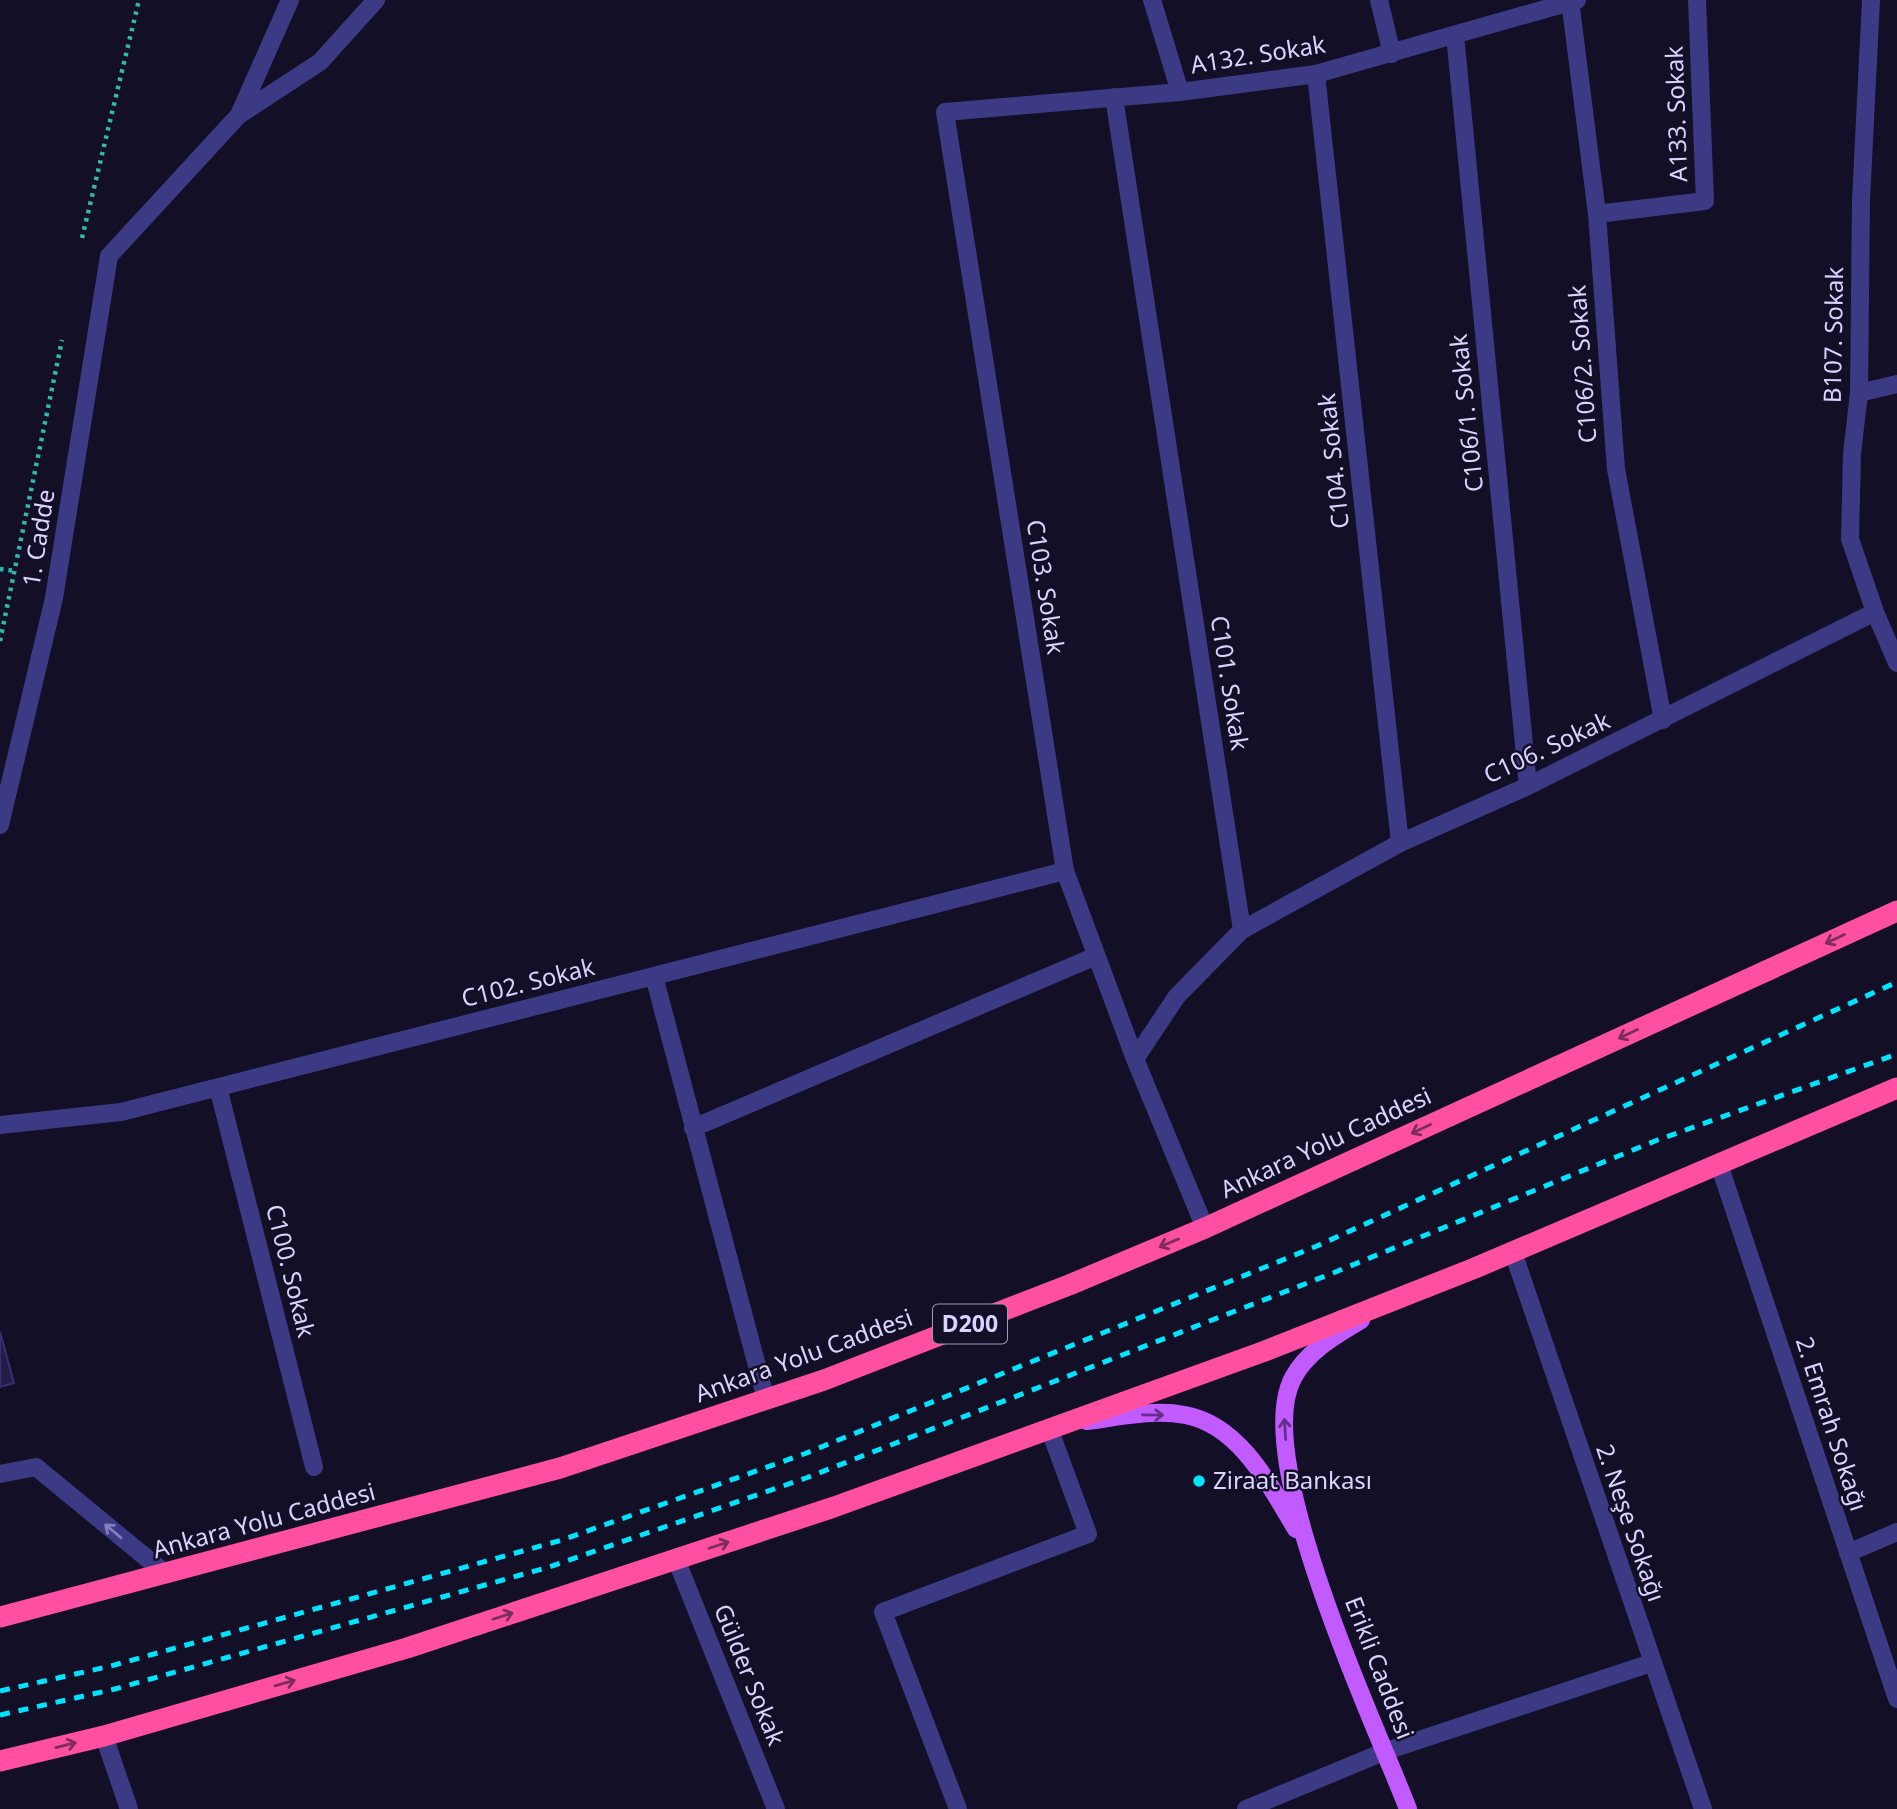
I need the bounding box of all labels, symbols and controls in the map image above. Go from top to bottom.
street label: A132. Sokak [1188,27,1328,80]
street label: A133. Sokak [1657,45,1694,183]
street label: B107. Sokak [1815,266,1850,403]
street label: C106/2. Sokak [1560,284,1603,444]
street label: C106/1. Sokak [1441,332,1490,494]
street label: C104. Sokak [1309,392,1356,530]
street label: 1. Cadde [14,487,61,589]
street label: C103. Sokak [1020,517,1073,657]
street label: C101. Sokak [1204,613,1257,753]
street label: C106. Sokak [1478,703,1615,790]
one-way arrow [1825,933,1846,946]
street label: C102. Sokak [458,949,598,1014]
one-way arrow [1618,1028,1639,1041]
street label: Ankara Yolu Caddesi [1215,1078,1436,1205]
one-way arrow [1411,1122,1432,1136]
street label: C100. Sokak [259,1201,324,1341]
one-way arrow [1159,1237,1181,1250]
street label: Ankara Yolu Caddesi [690,1300,917,1409]
road number: D200 [933,1304,1007,1344]
street label: 2. Emrah Sokağı [1789,1332,1876,1515]
one-way arrow [1141,1408,1164,1421]
one-way arrow [1278,1418,1291,1441]
street label: 2. Neşe Sokağı [1589,1439,1674,1606]
place label: Ziraat Bankası [1213,1463,1372,1496]
marker: Ziraat Bankası [1191,1473,1207,1489]
street label: Ankara Yolu Caddesi [149,1474,379,1565]
one-way arrow [105,1523,123,1538]
one-way arrow [707,1538,729,1550]
street label: Erikli Caddesi [1338,1591,1423,1744]
street label: Gülder Sokak [707,1599,794,1750]
one-way arrow [491,1609,513,1622]
one-way arrow [274,1676,296,1689]
one-way arrow [54,1738,77,1752]

